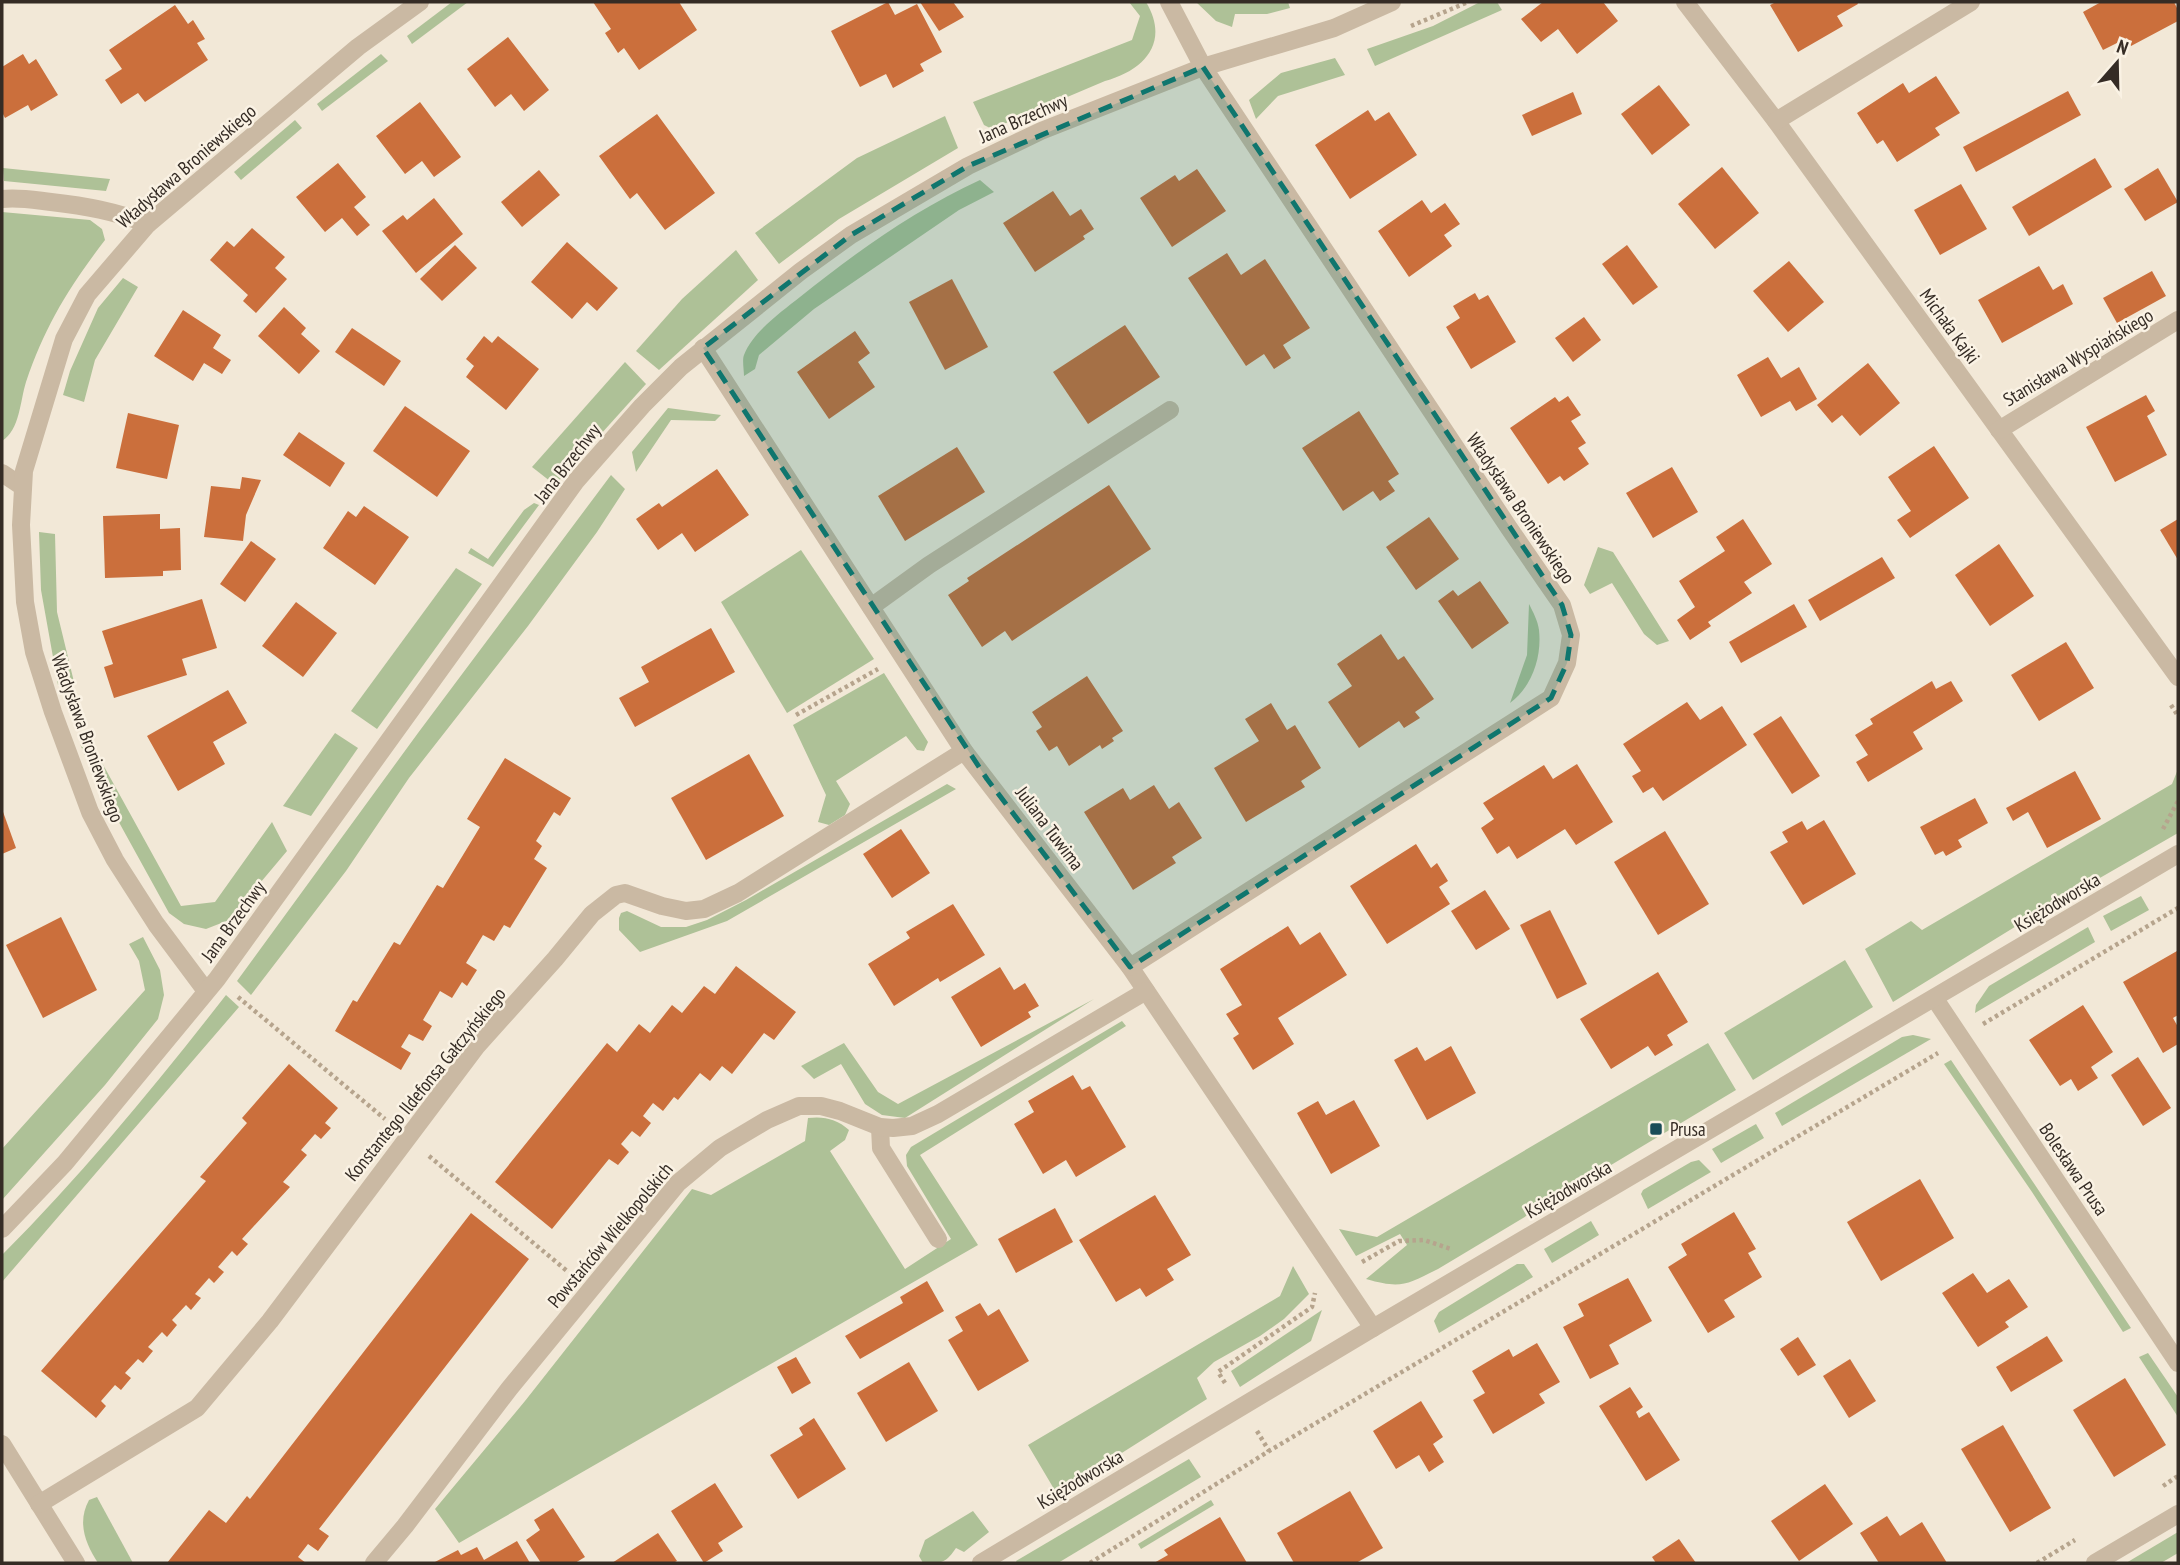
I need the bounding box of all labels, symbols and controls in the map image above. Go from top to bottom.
north arrow [2082,28,2152,98]
text: N [2114,34,2132,60]
street label: Jana Brzechwy [974,88,1072,149]
street label: Władysława Broniewskiego [111,99,261,233]
street label: Michała Kajki [1915,284,1985,368]
street label: Stanisława Wyspiańskiego [1999,303,2157,411]
street label: Jana Brzechwy [528,418,606,508]
street label: Władysława Broniewskiego [1461,428,1581,588]
street label: Władysława Broniewskiego [46,651,130,825]
street label: Juliana Tuwima [1010,780,1089,875]
street label: Księżodworska [2010,867,2104,937]
street label: Jana Brzechwy [195,875,271,967]
street label: Konstantego Ildefonsa Gałczyńskiego [339,982,511,1186]
place label: Prusa [1670,1117,1706,1141]
street label: Bolesława Prusa [2034,1118,2114,1220]
marker: Prusa [1648,1121,1664,1137]
street label: Księżodworska [1520,1155,1616,1223]
street label: Powstańców Wielkopolskich [542,1157,678,1313]
street label: Księżodworska [1033,1444,1127,1514]

